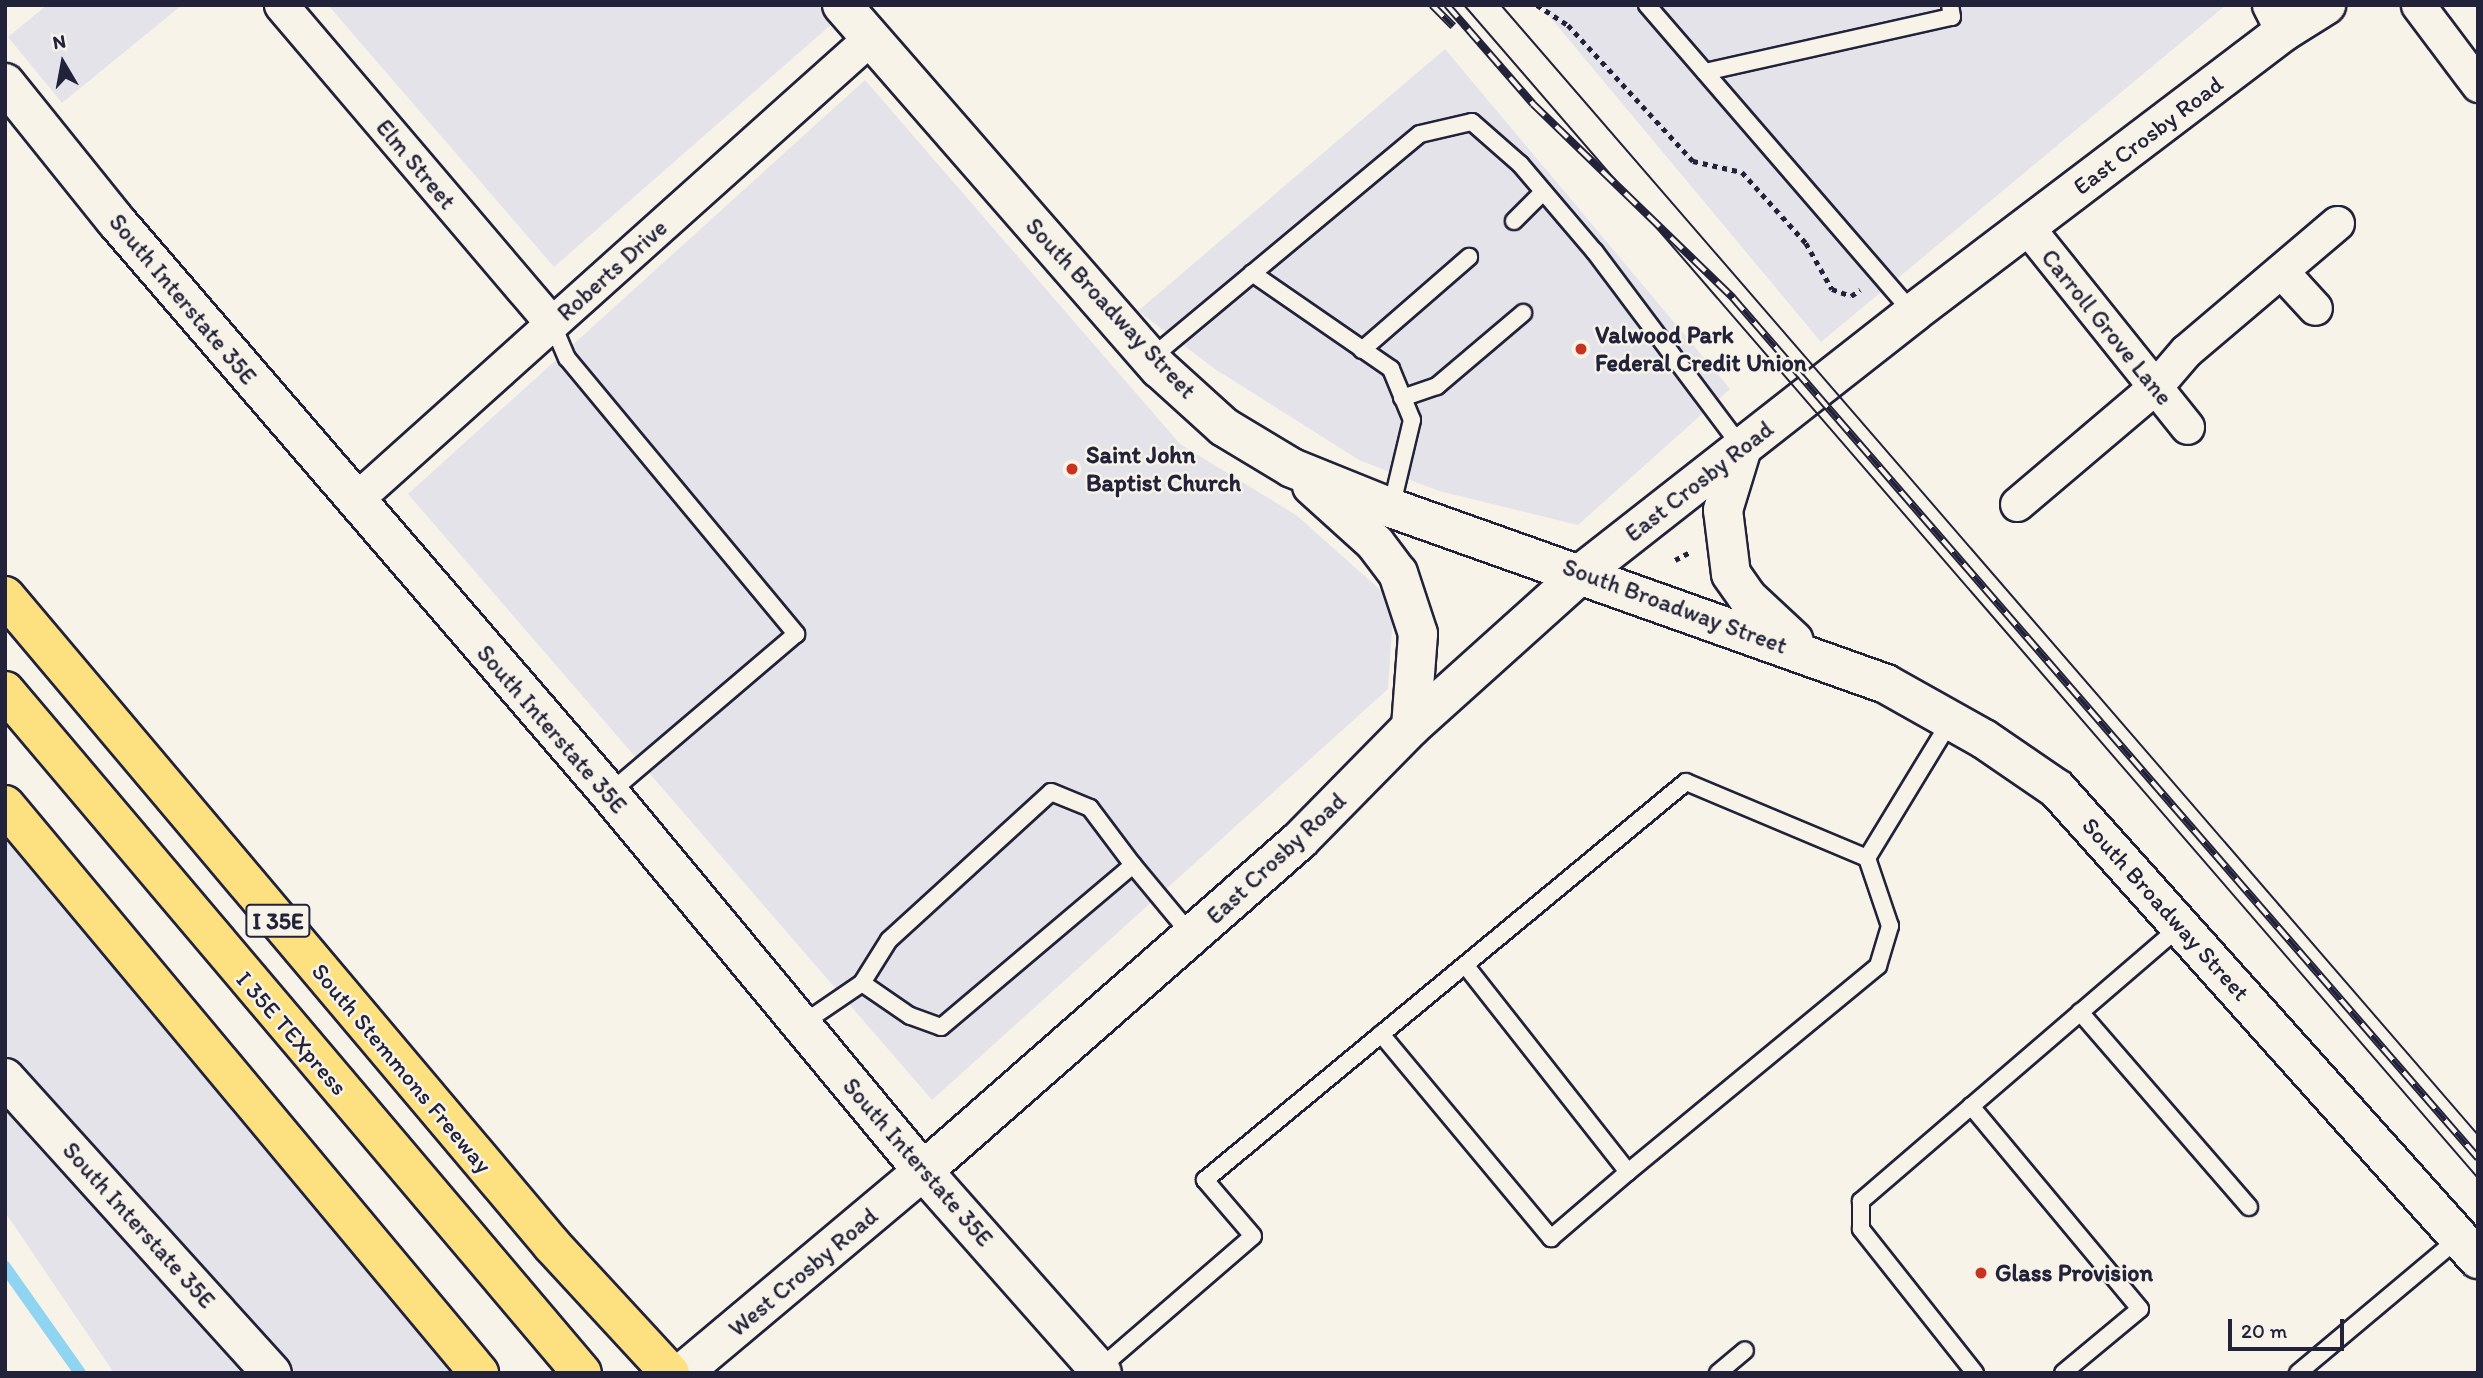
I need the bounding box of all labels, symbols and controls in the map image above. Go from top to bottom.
north arrow [28,28,98,98]
text: N [51,29,68,54]
street label: East Crosby Road [2068,70,2228,200]
street label: Elm Street [370,113,462,215]
street label: South Interstate 35E [103,208,263,390]
street label: South Broadway Street [1020,212,1202,404]
street label: Roberts Drive [551,213,673,327]
street label: Carroll Grove Lane [2035,243,2179,411]
place label: Valwood Park Federal Credit Union [1595,321,1807,377]
marker: Valwood Park Federal Credit Union [1573,341,1589,357]
street label: East Crosby Road [1619,414,1779,548]
place label: Saint John Baptist Church [1086,441,1242,497]
marker: Saint John Baptist Church [1064,461,1080,477]
street label: South Broadway Street [1559,552,1791,660]
street label: South Interstate 35E [471,639,633,819]
street label: East Crosby Road [1201,786,1351,930]
street label: South Broadway Street [2076,812,2256,1006]
road number: I 35E [245,902,311,940]
street label: South Stemmons Freeway [306,957,498,1179]
street label: I 35E TEXpress [230,965,354,1101]
street label: South Interstate 35E [837,1072,999,1252]
street label: South Interstate 35E [57,1136,221,1314]
street label: West Crosby Road [723,1202,883,1342]
place label: Glass Provision [1995,1259,2153,1287]
marker: Glass Provision [1973,1265,1989,1281]
scale bar [2231,1304,2346,1348]
text: 20 m [2241,1318,2287,1343]

